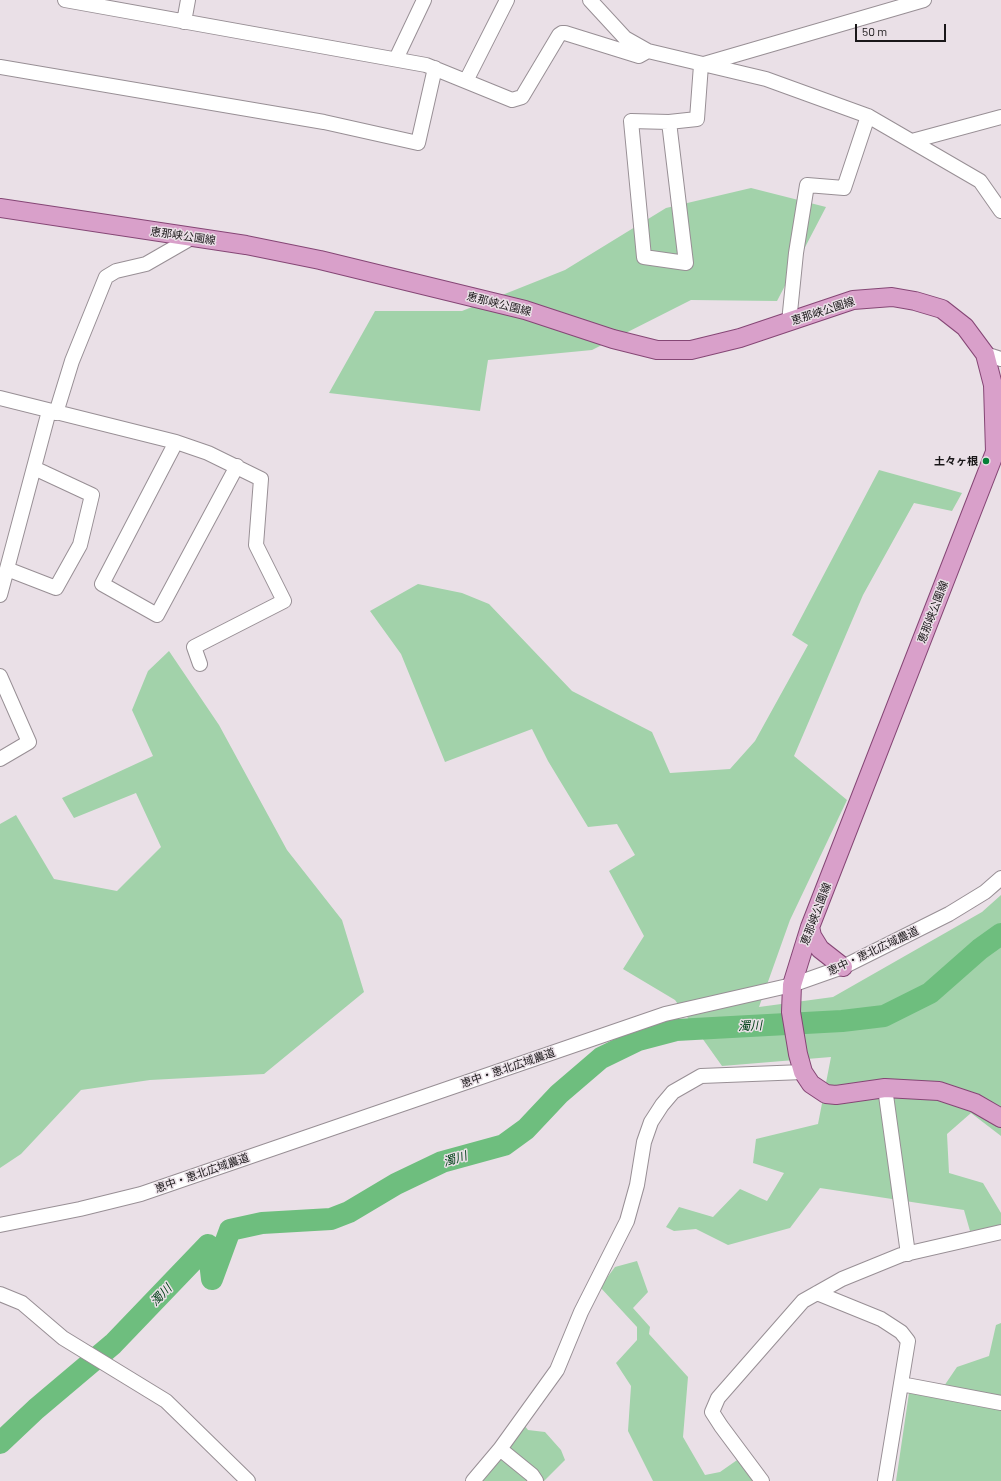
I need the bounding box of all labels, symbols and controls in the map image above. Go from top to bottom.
scale bar [857,16,948,42]
text: 50 m [862,24,887,38]
street label: 恵那峡公園線 [149,225,217,247]
street label: 恵那峡公園線 [465,290,533,318]
street label: 恵那峡公園線 [790,295,856,327]
place label: 土々ヶ根 [934,454,978,468]
marker: 土々ヶ根 [981,456,991,466]
street label: 恵那峡公園線 [915,579,951,645]
street label: 恵那峡公園線 [798,881,834,947]
street label: 恵中・恵北広域農道 [825,924,921,978]
water label: 濁川 [738,1018,762,1034]
street label: 恵中・恵北広域農道 [459,1046,557,1090]
water label: 濁川 [441,1149,469,1169]
street label: 恵中・恵北広域農道 [153,1151,251,1195]
water label: 濁川 [147,1281,175,1309]

